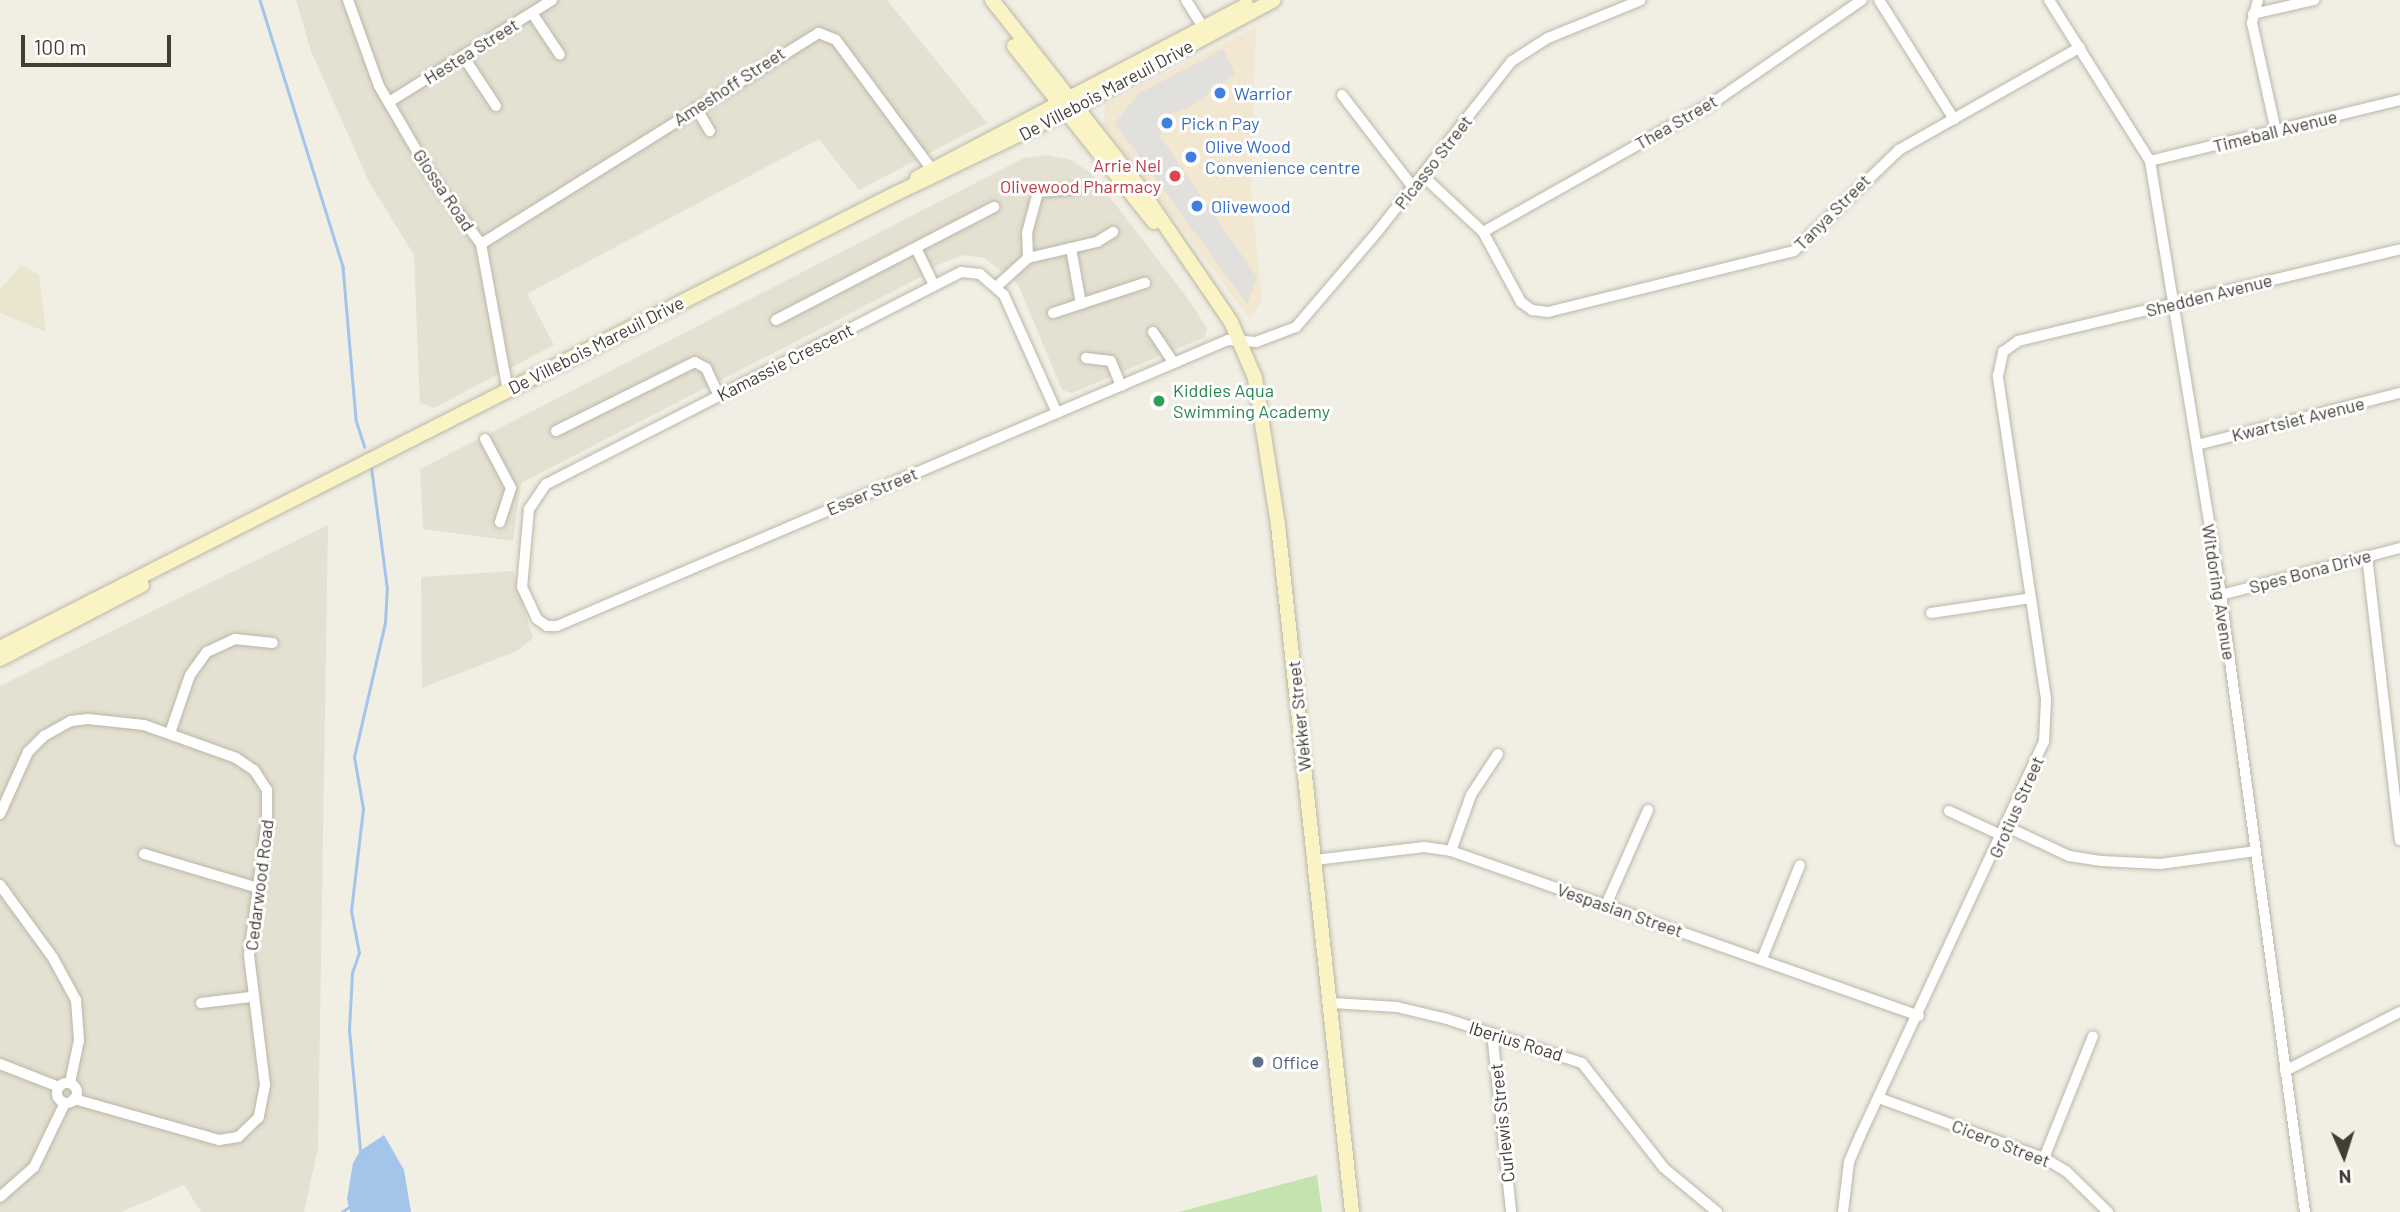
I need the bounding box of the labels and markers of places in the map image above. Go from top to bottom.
place label: Warrior [1234,82,1292,104]
marker: Warrior [1212,85,1228,101]
place label: Pick n Pay [1181,112,1260,134]
marker: Pick n Pay [1159,115,1175,131]
place label: Olive Wood Convenience centre [1205,136,1360,178]
marker: Olive Wood Convenience centre [1183,149,1199,165]
place label: Arrie Nel Olivewood Pharmacy [1000,155,1161,198]
marker: Arrie Nel Olivewood Pharmacy [1167,168,1183,184]
place label: Olivewood [1211,195,1291,217]
marker: Olivewood [1189,198,1205,214]
place label: Kiddies Aqua Swimming Academy [1173,380,1330,422]
marker: Kiddies Aqua Swimming Academy [1151,393,1167,409]
place label: Office [1272,1051,1319,1073]
marker: Office [1250,1054,1266,1070]

